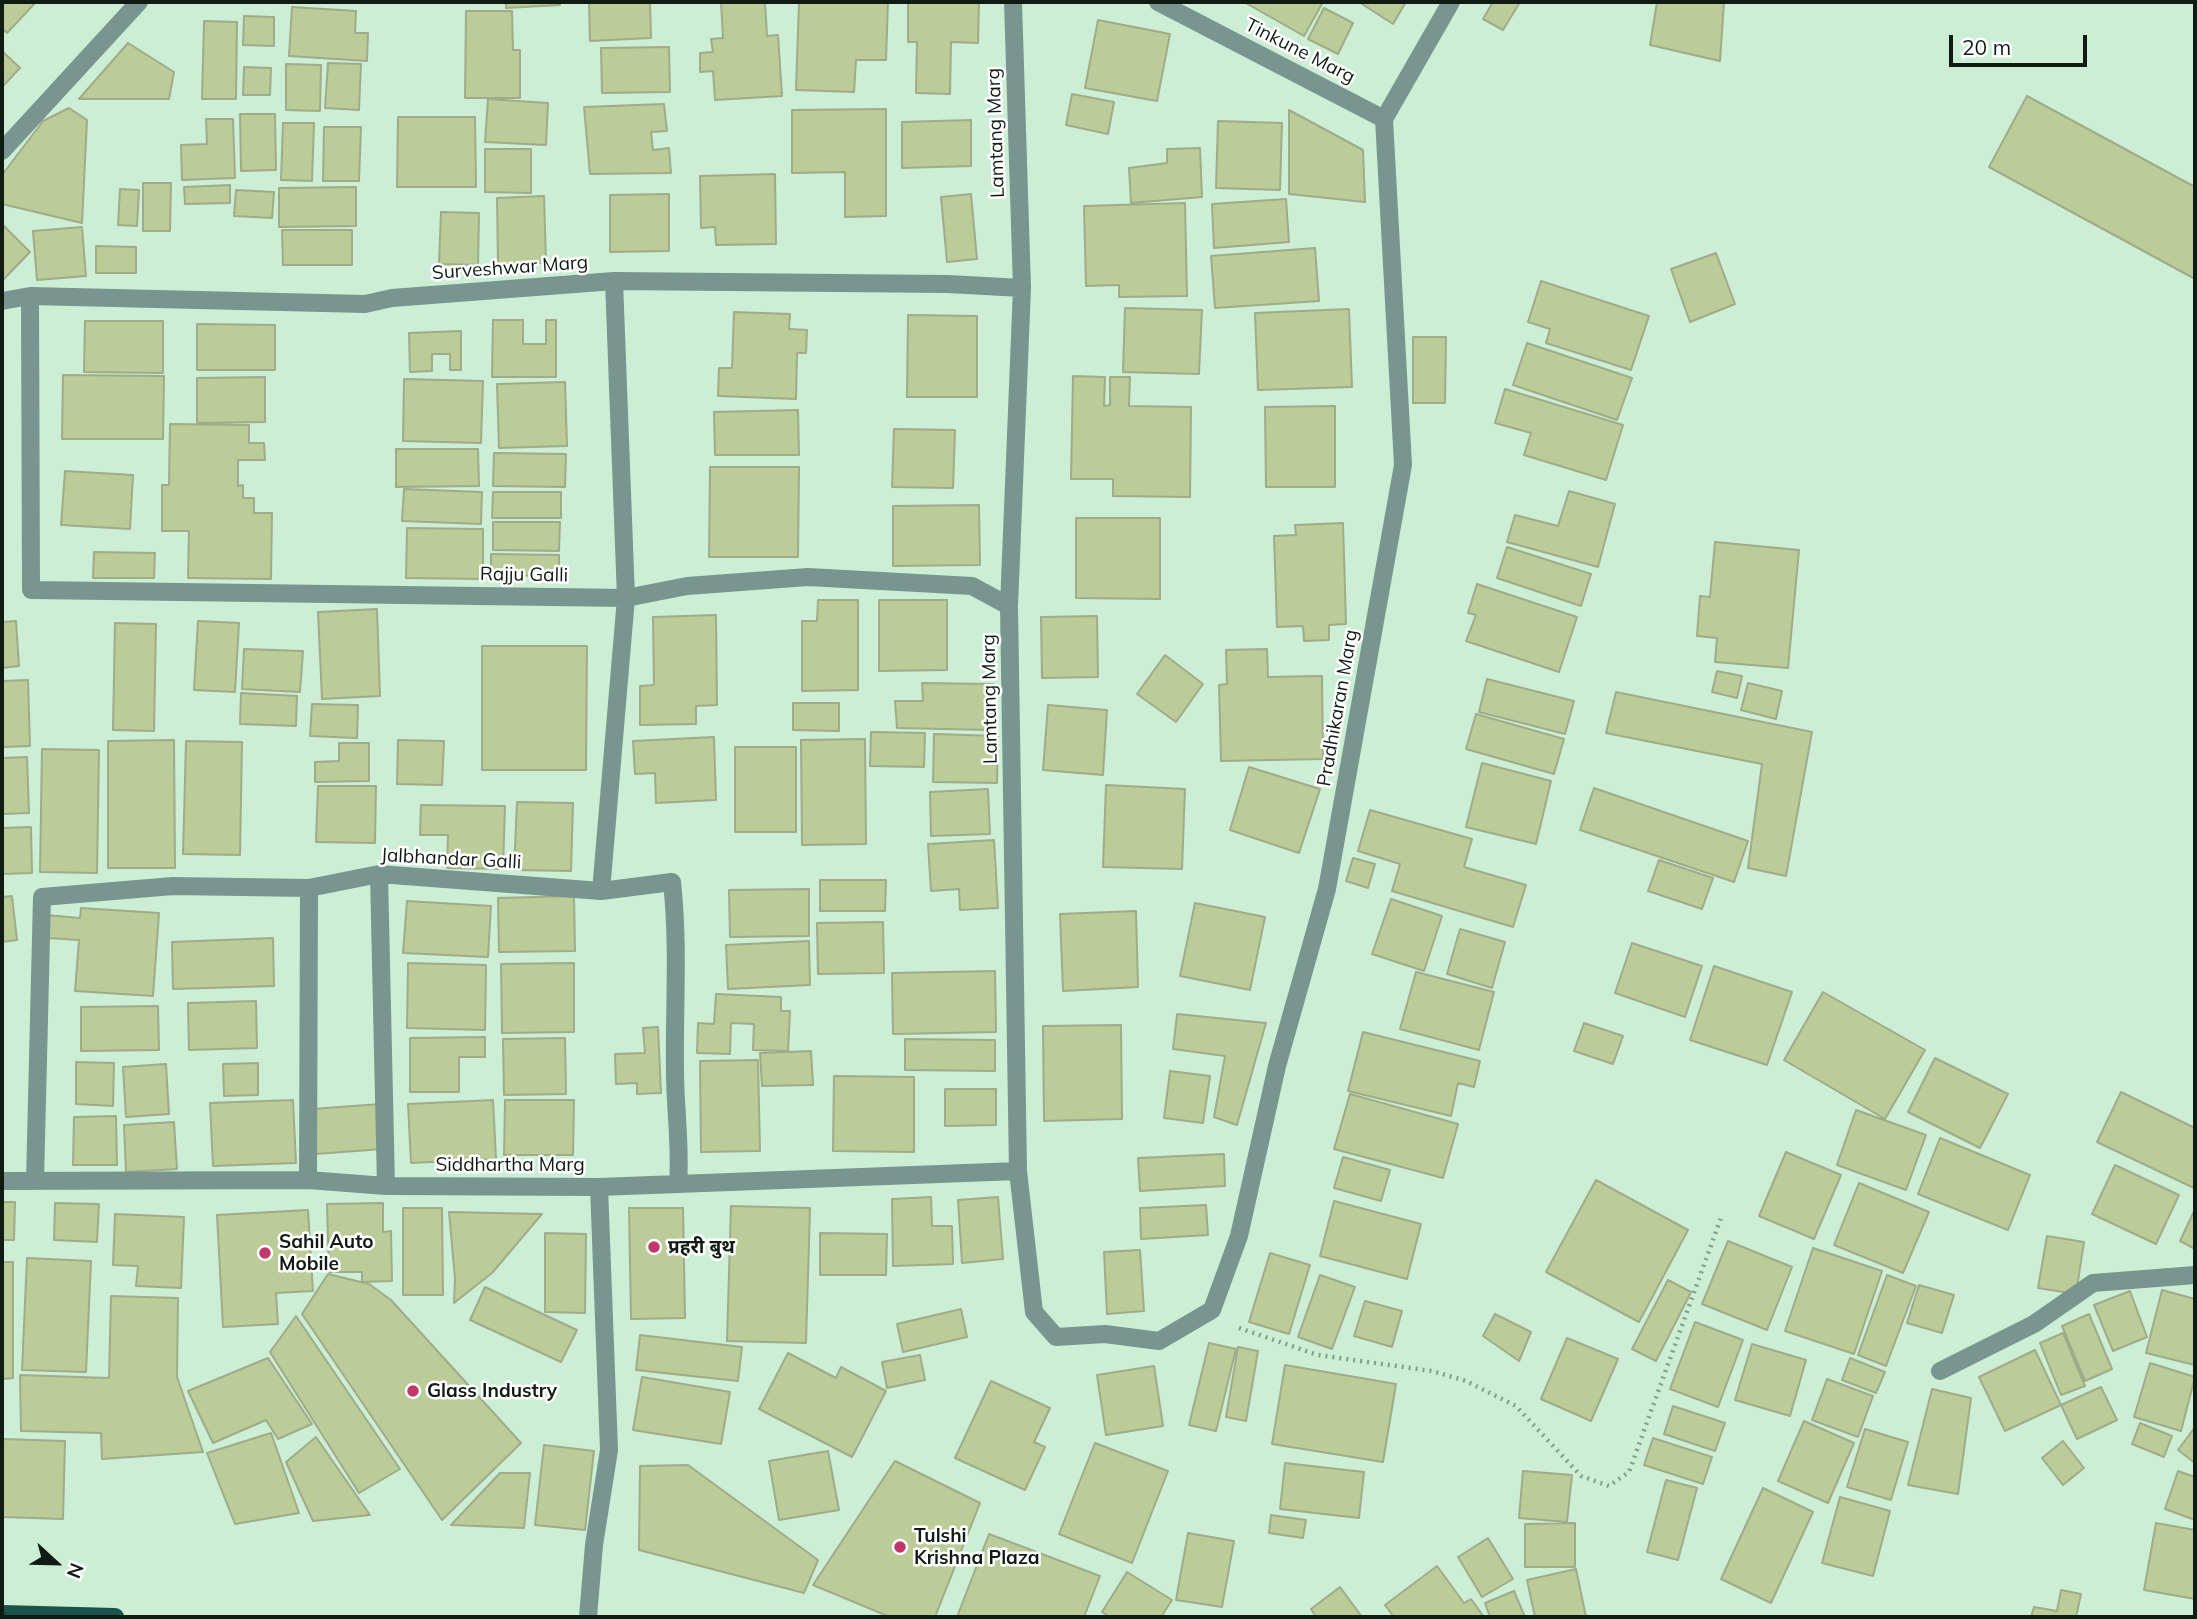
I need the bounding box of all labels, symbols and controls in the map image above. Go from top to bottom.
street label: Tinkune Marg [1241,14,1359,88]
scale bar [1952,21,2090,65]
text: 20 m [1962,34,2011,60]
street label: Lamtang Marg [982,68,1010,198]
street label: Surveshwar Marg [431,251,589,285]
street label: Rajju Galli [480,563,568,587]
street label: Pradhikaran Marg [1313,628,1363,788]
street label: Lamtang Marg [977,634,1003,764]
street label: Jalbhandar Galli [380,844,522,874]
street label: Siddhartha Marg [435,1154,585,1176]
place label: Sahil Auto Mobile [279,1231,374,1275]
place label: प्रहरी बुथ [668,1236,735,1258]
marker: प्रहरी बुथ [646,1239,662,1255]
marker: Sahil Auto Mobile [257,1245,273,1261]
place label: Glass Industry [427,1380,557,1402]
marker: Glass Industry [405,1383,421,1399]
place label: Tulshi Krishna Plaza [914,1525,1040,1569]
north arrow [21,1528,91,1598]
marker: Tulshi Krishna Plaza [892,1539,908,1555]
text: N [62,1560,89,1582]

